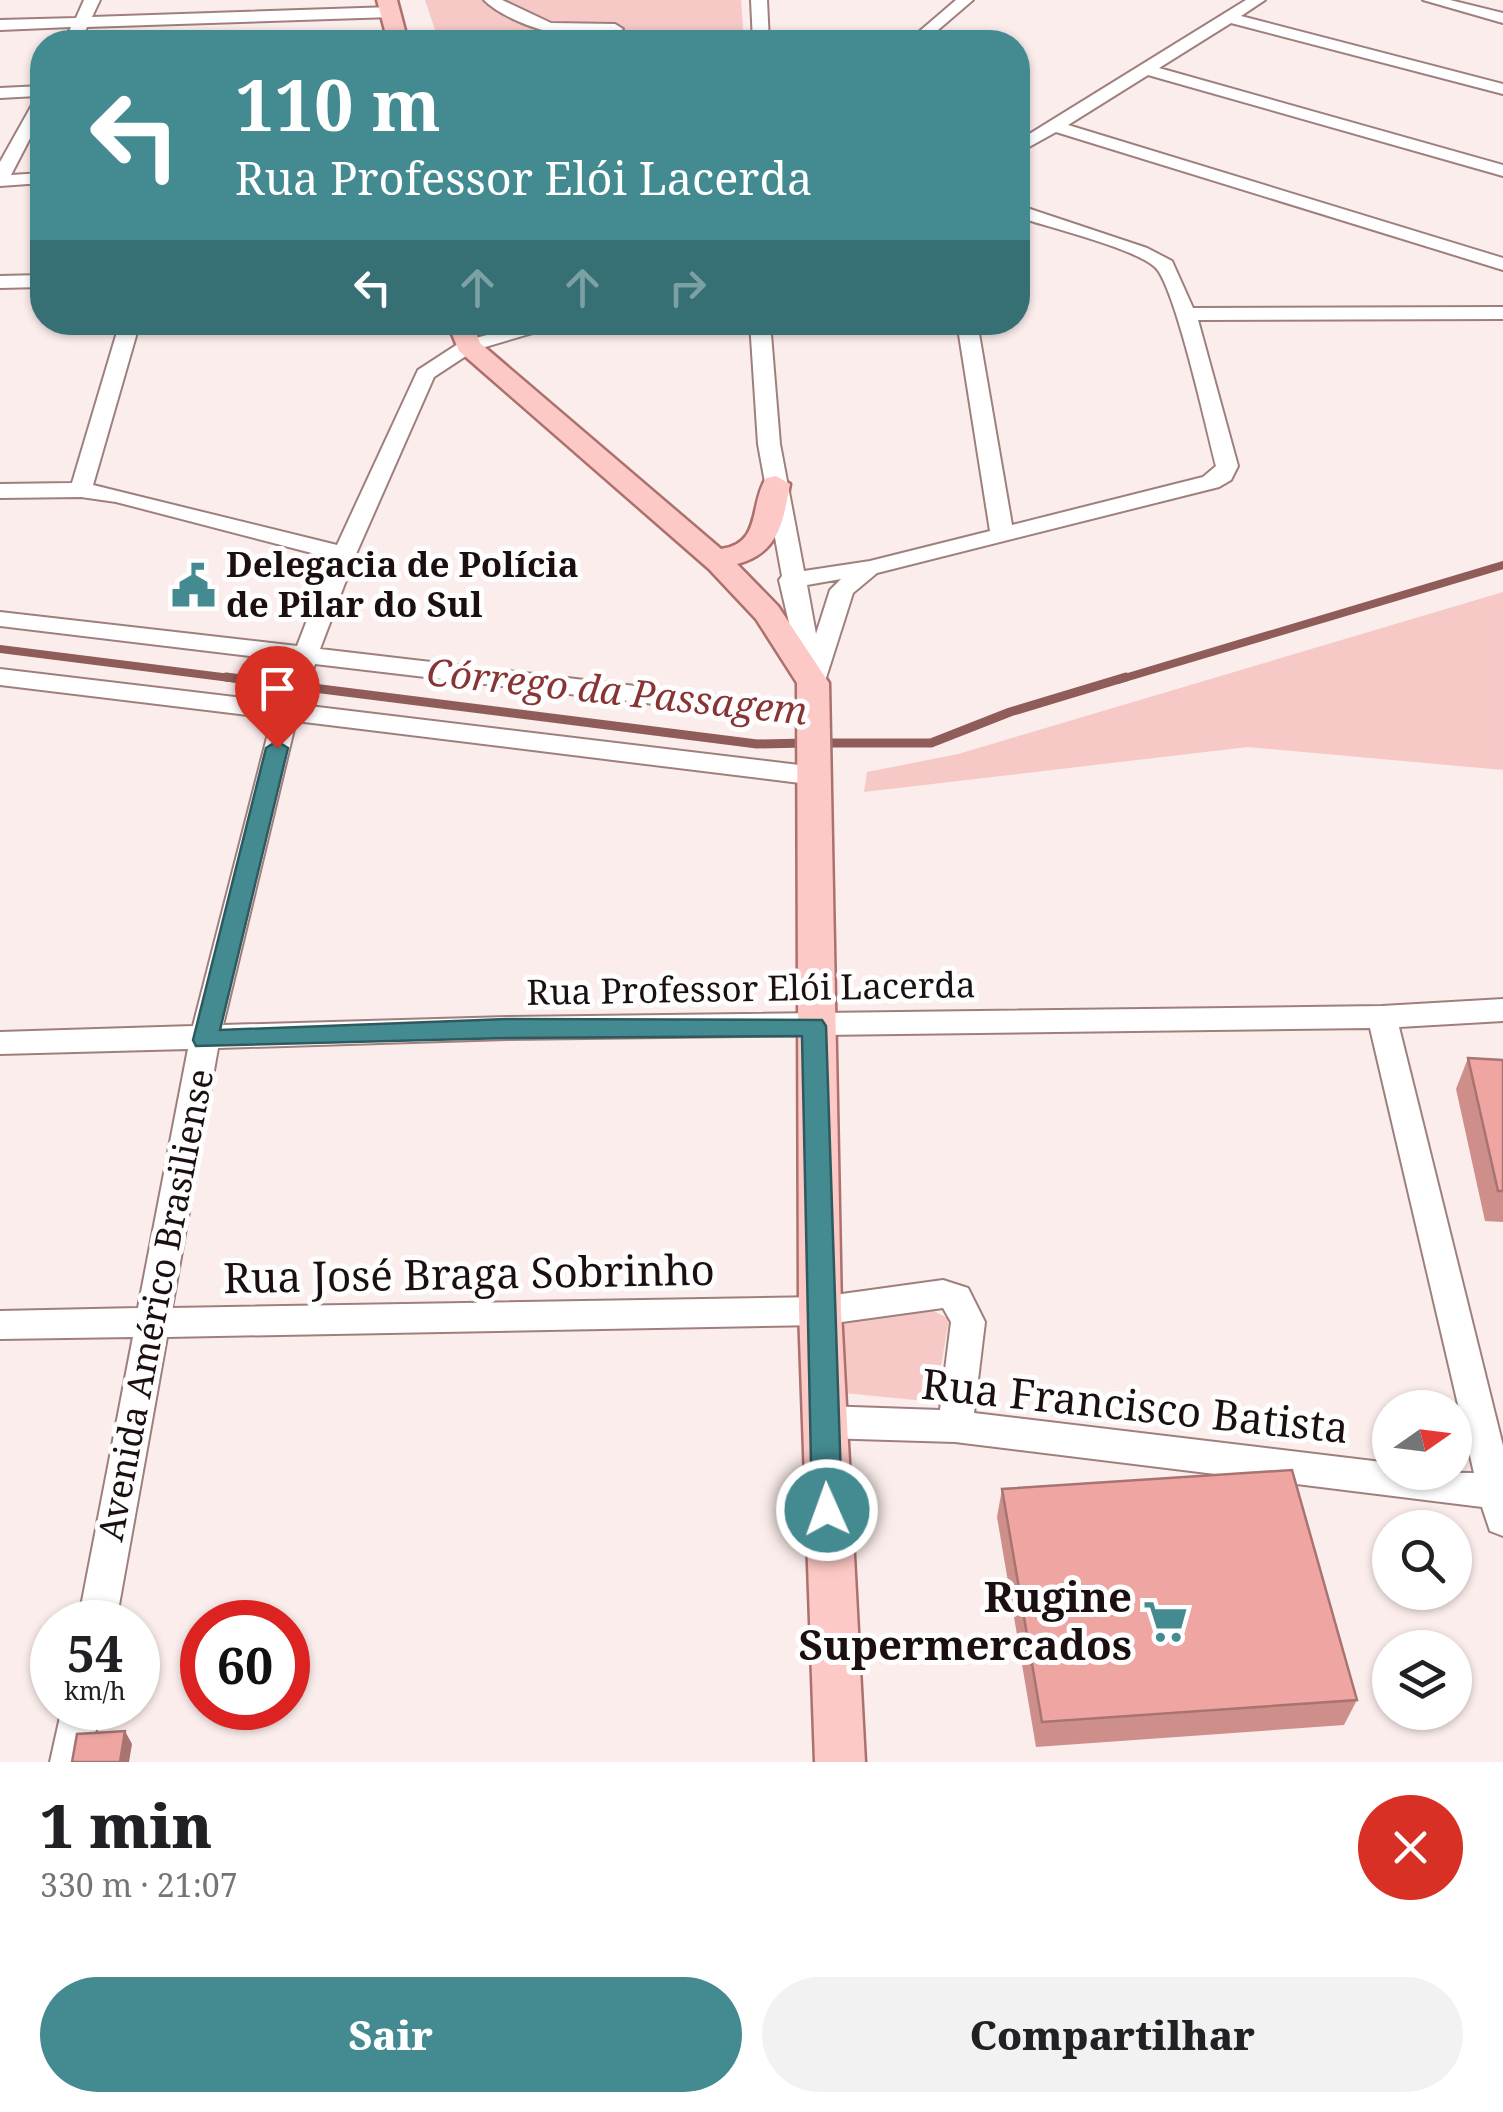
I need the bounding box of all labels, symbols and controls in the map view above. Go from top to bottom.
text: 110 m [235,56,441,152]
icon: left [70,70,200,200]
text: Rua Professor Elói Lacerda [235,147,812,208]
icon: left [345,260,400,315]
icon: ahead [450,260,505,315]
icon: ahead [555,260,610,315]
icon: right [660,260,715,315]
place label: Delegacia de Polícia de Pilar do Sul [226,540,579,627]
public building icon: Delegacia de Polícia de Pilar do Sul [169,561,217,609]
water label: Córrego da Passagem [424,644,810,736]
pin [235,646,320,749]
icon: arrive [250,661,305,716]
street label: Rua Professor Elói Lacerda [526,960,976,1015]
street label: Avenida Américo Brasiliense [86,1065,223,1545]
street label: Rua José Braga Sobrinho [223,1240,715,1305]
street label: Rua Francisco Batista [919,1354,1351,1455]
north arrow [1372,1390,1472,1490]
map controls [1372,1390,1472,1730]
position arrow [775,1458,879,1562]
button: search [1372,1510,1472,1610]
place label: Rugine Supermercados [799,1567,1132,1672]
supermarket icon: Rugine Supermercados [1141,1597,1189,1645]
speed limit sign: 60 [180,1600,310,1730]
text: 54 [67,1619,123,1687]
button: layers [1372,1630,1472,1730]
text: km/h [64,1673,126,1707]
text: 1 min [40,1784,212,1866]
button: close [1358,1795,1463,1900]
text: 330 m · 21:07 [40,1863,238,1906]
button: Sair [40,1977,742,2092]
button: Compartilhar [762,1977,1463,2092]

